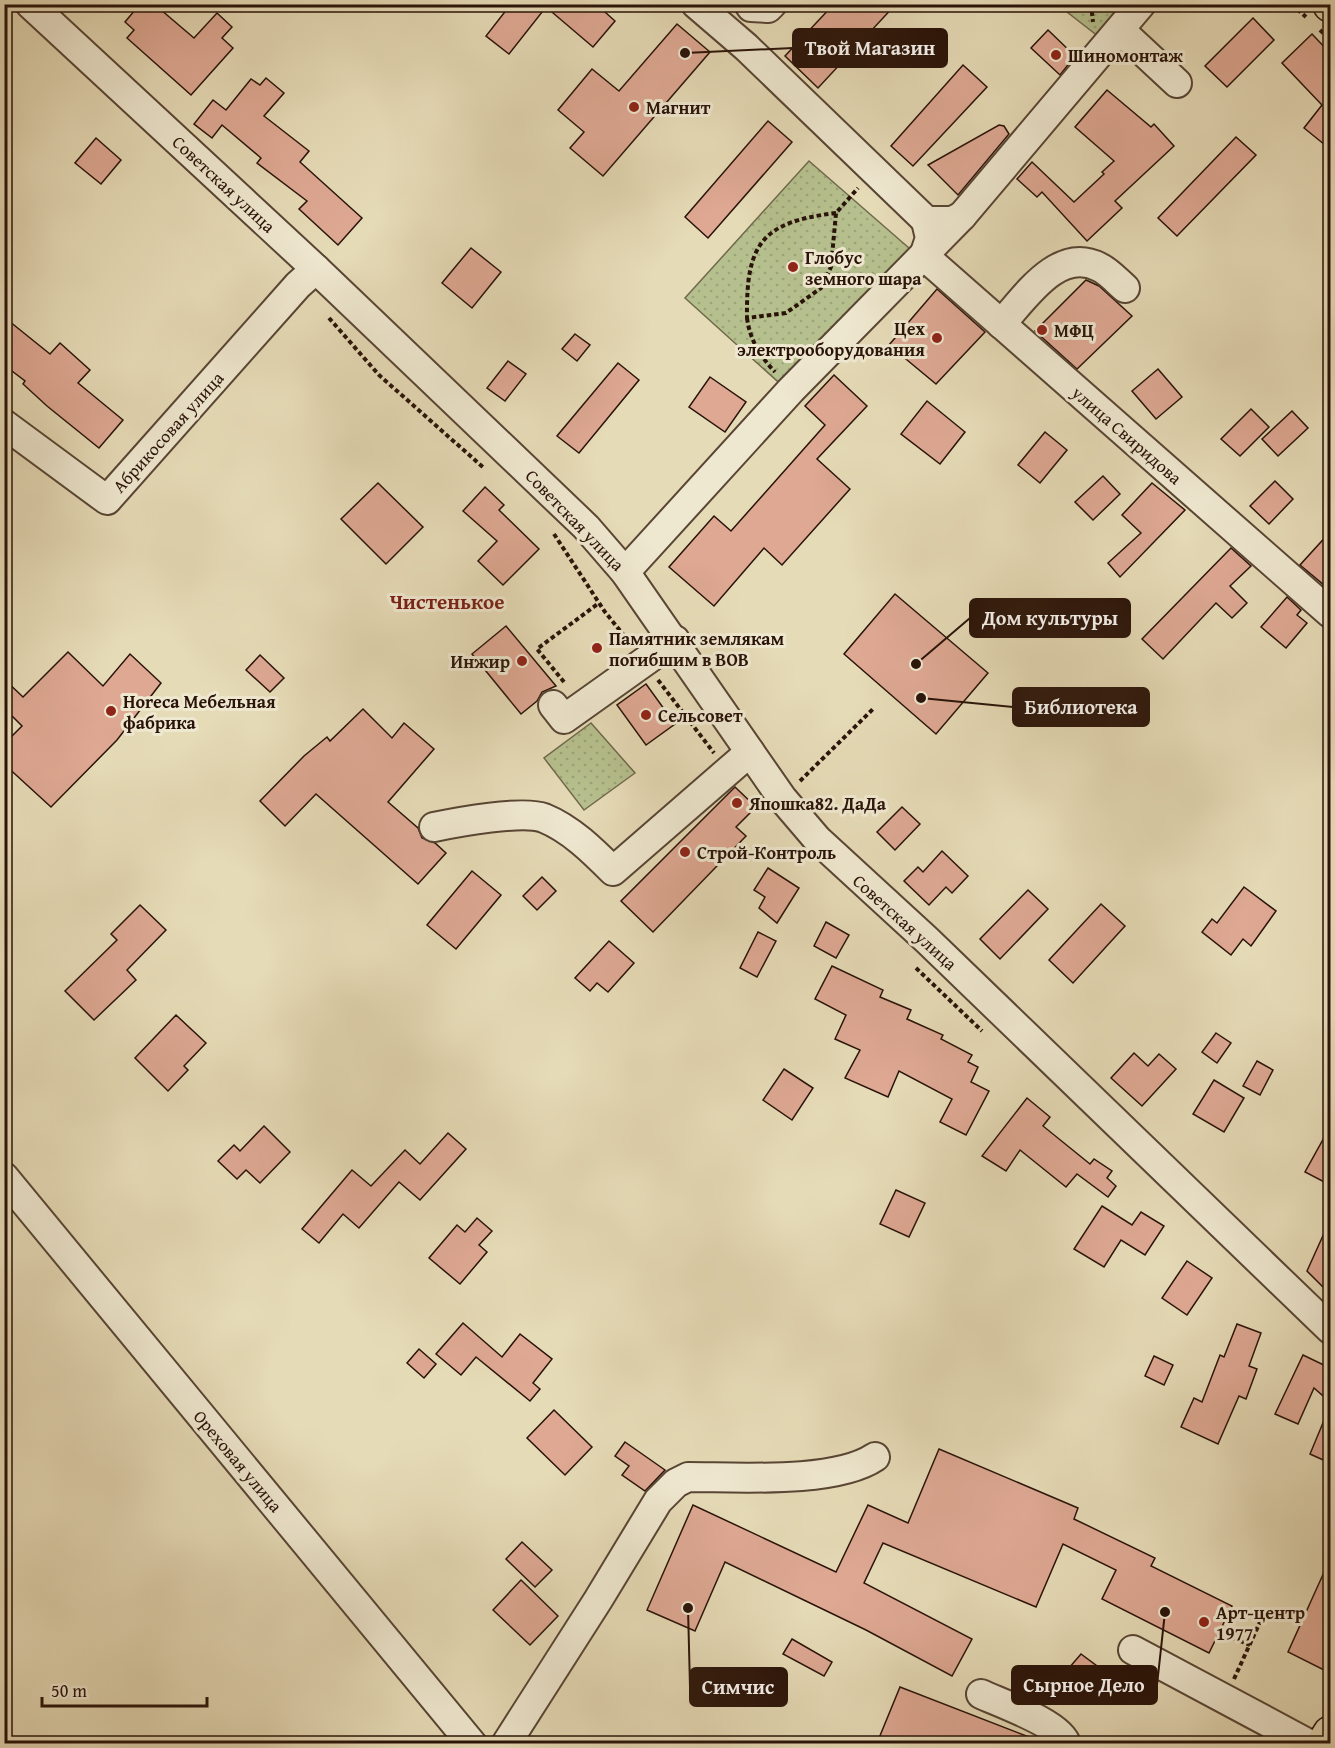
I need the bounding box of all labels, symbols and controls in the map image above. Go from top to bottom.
callout: Твой Магазин [793,29,947,67]
text: Твой Магазин [805,33,935,62]
place label: Шиномонтаж [1068,42,1184,69]
marker: Шиномонтаж [1049,48,1063,62]
place label: Магнит [646,94,711,121]
marker: Магнит [627,100,641,114]
street label: Советская улица [166,129,282,239]
place label: Глобус земного шара [805,244,922,292]
marker: Глобус земного шара [786,260,800,274]
place label: Цех электрооборудования [737,315,926,363]
place label: МФЦ [1054,317,1094,344]
marker: МФЦ [1035,323,1049,337]
marker: Цех электрооборудования [930,331,944,345]
street label: Абрикосовая улица [106,365,230,499]
street label: улица Свиридова [1065,379,1188,491]
street label: Советская улица [519,463,631,577]
district label: Чистенькое [390,586,504,617]
callout: Дом культуры [970,599,1130,637]
text: Дом культуры [981,603,1119,632]
place label: Памятник землякам погибшим в ВОВ [609,625,785,673]
marker: Памятник землякам погибшим в ВОВ [590,641,604,655]
place label: Инжир [450,648,510,675]
marker: Инжир [515,654,529,668]
place label: Horeca Мебельная фабрика [123,688,276,736]
callout: Библиотека [1013,688,1149,726]
text: Библиотека [1025,692,1138,721]
place label: Сельсовет [658,702,743,729]
marker: Horeca Мебельная фабрика [104,704,118,718]
marker: Сельсовет [639,708,653,722]
place label: Япошка82. ДаДа [748,790,887,817]
marker: Япошка82. ДаДа [730,796,744,810]
place label: Строй-Контроль [697,839,836,866]
marker: Строй-Контроль [678,845,692,859]
street label: Советская улица [847,868,964,977]
street label: Ореховая улица [187,1404,289,1518]
place label: Арт-центр 1977 [1216,1599,1305,1647]
marker: Арт-центр 1977 [1197,1615,1211,1629]
callout: Сырное Дело [1012,1666,1157,1704]
callout: Симчис [690,1668,787,1706]
scale bar [42,1670,207,1708]
text: Сырное Дело [1023,1670,1145,1699]
text: Симчис [702,1672,774,1701]
text: 50 m [51,1677,87,1704]

